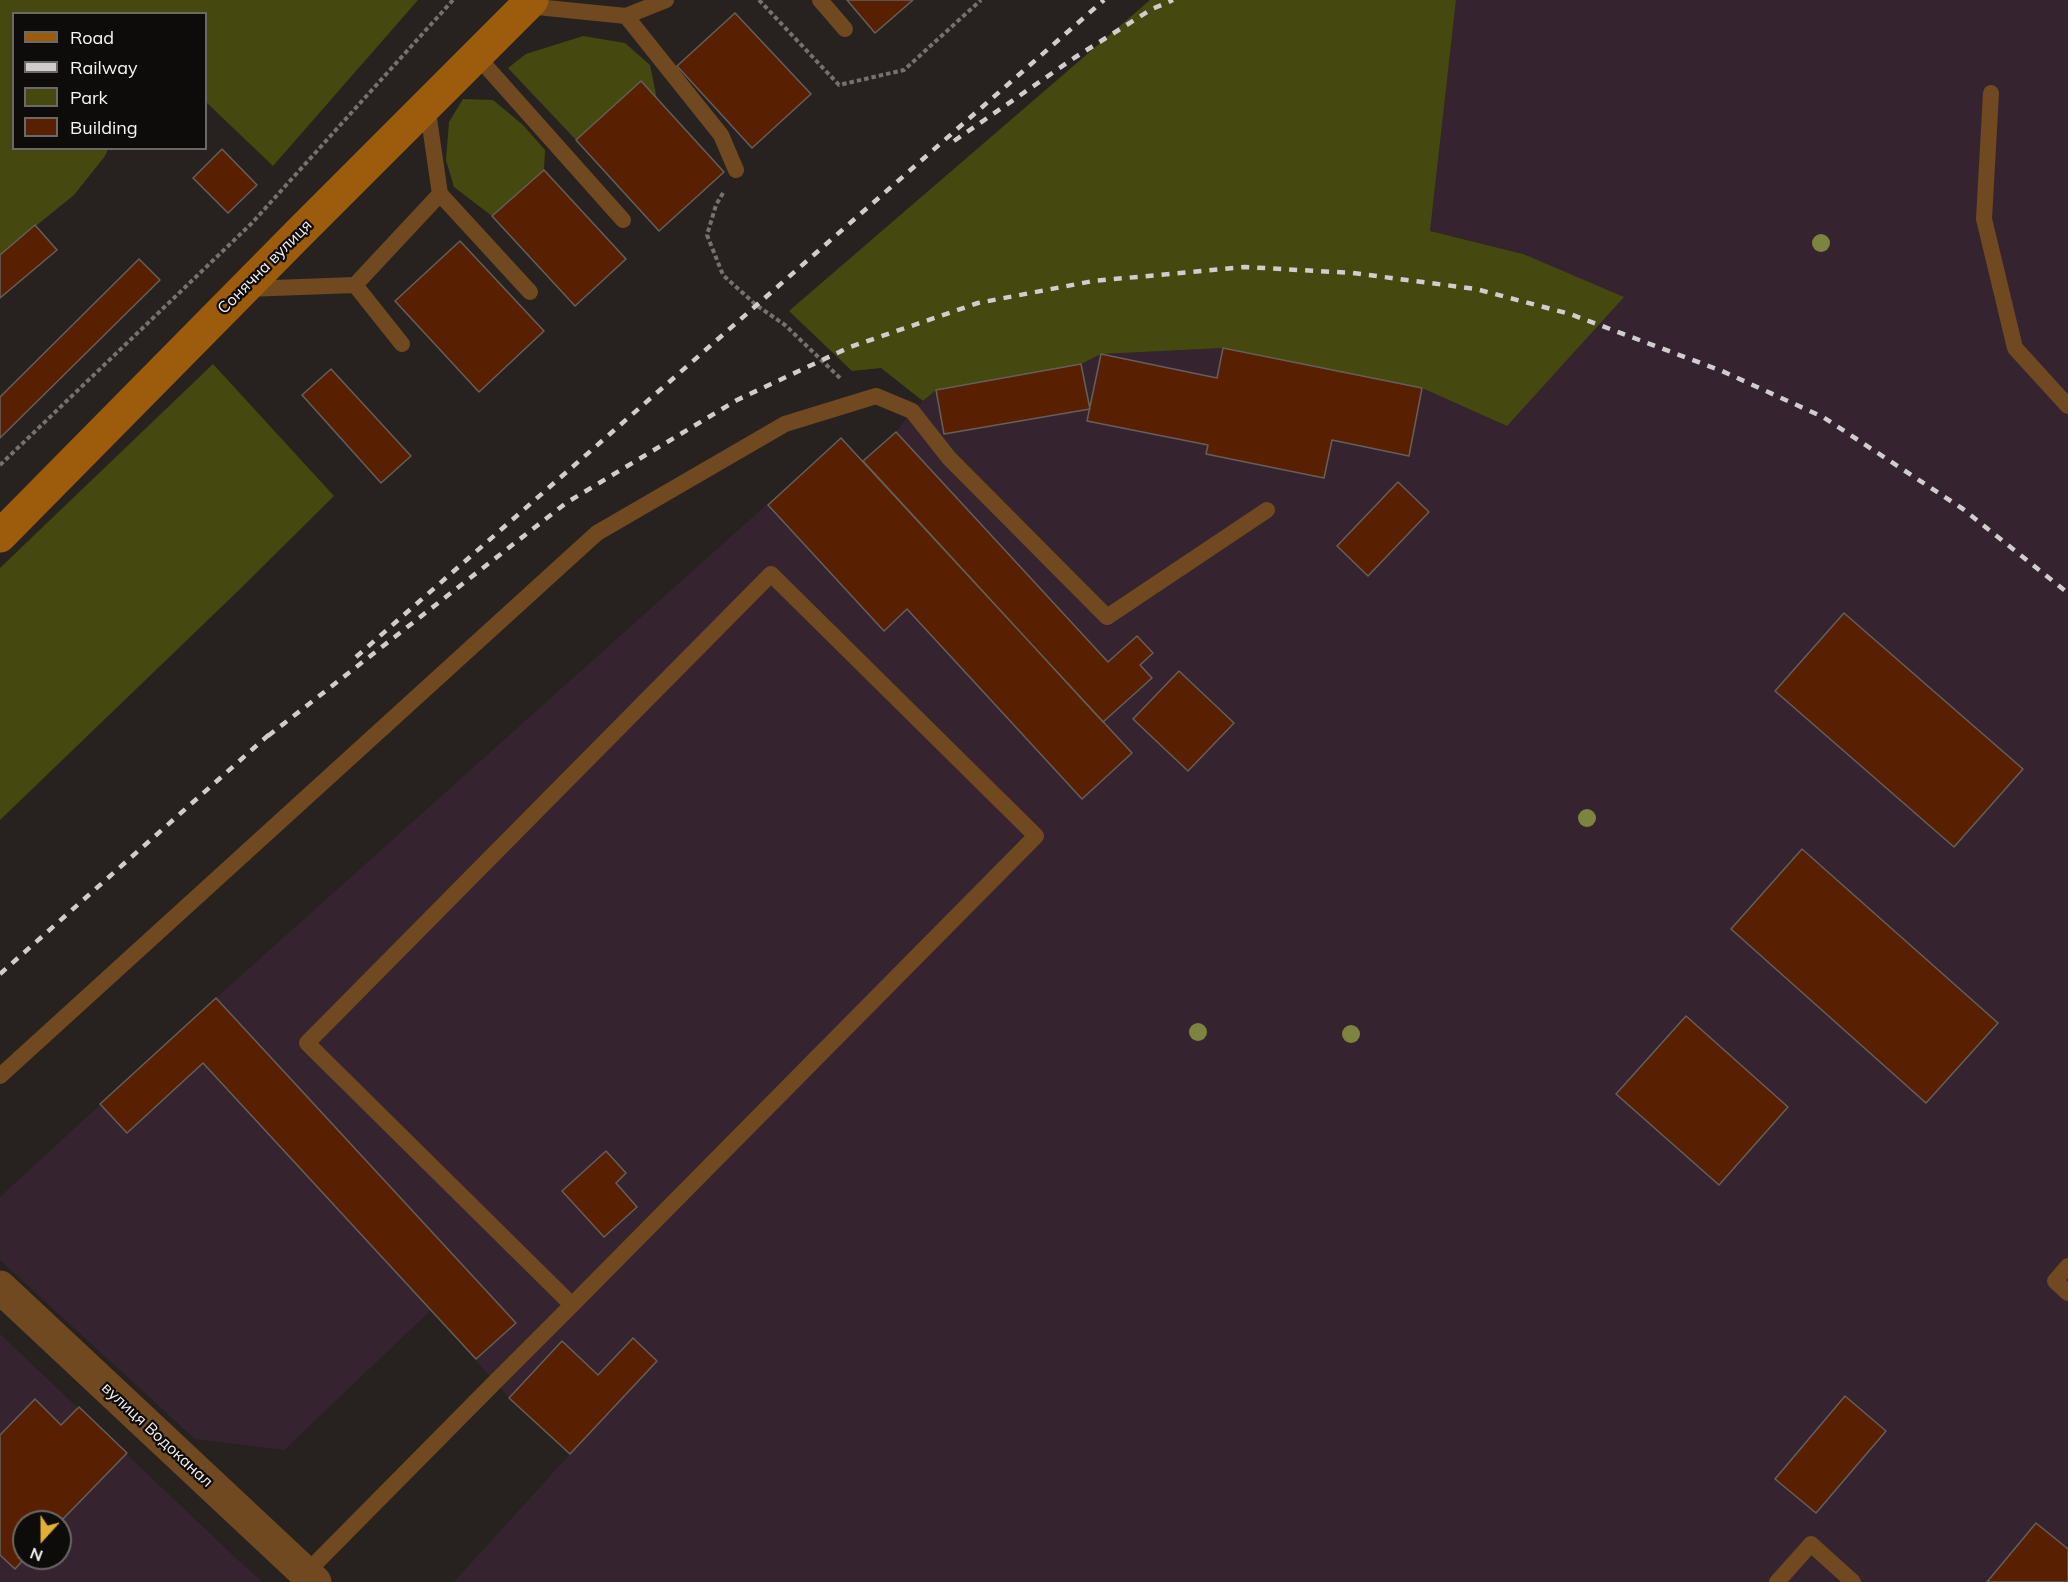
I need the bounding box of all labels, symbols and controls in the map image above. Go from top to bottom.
legend [12,12,207,150]
text: Road [70,26,114,49]
text: Railway [70,56,138,79]
text: Park [70,86,108,109]
text: Building [70,116,138,139]
street label: Сонячна вулиця [214,216,316,318]
street label: вулиця Водоканал [97,1379,217,1491]
north arrow [12,1510,72,1570]
text: N [27,1543,45,1566]

